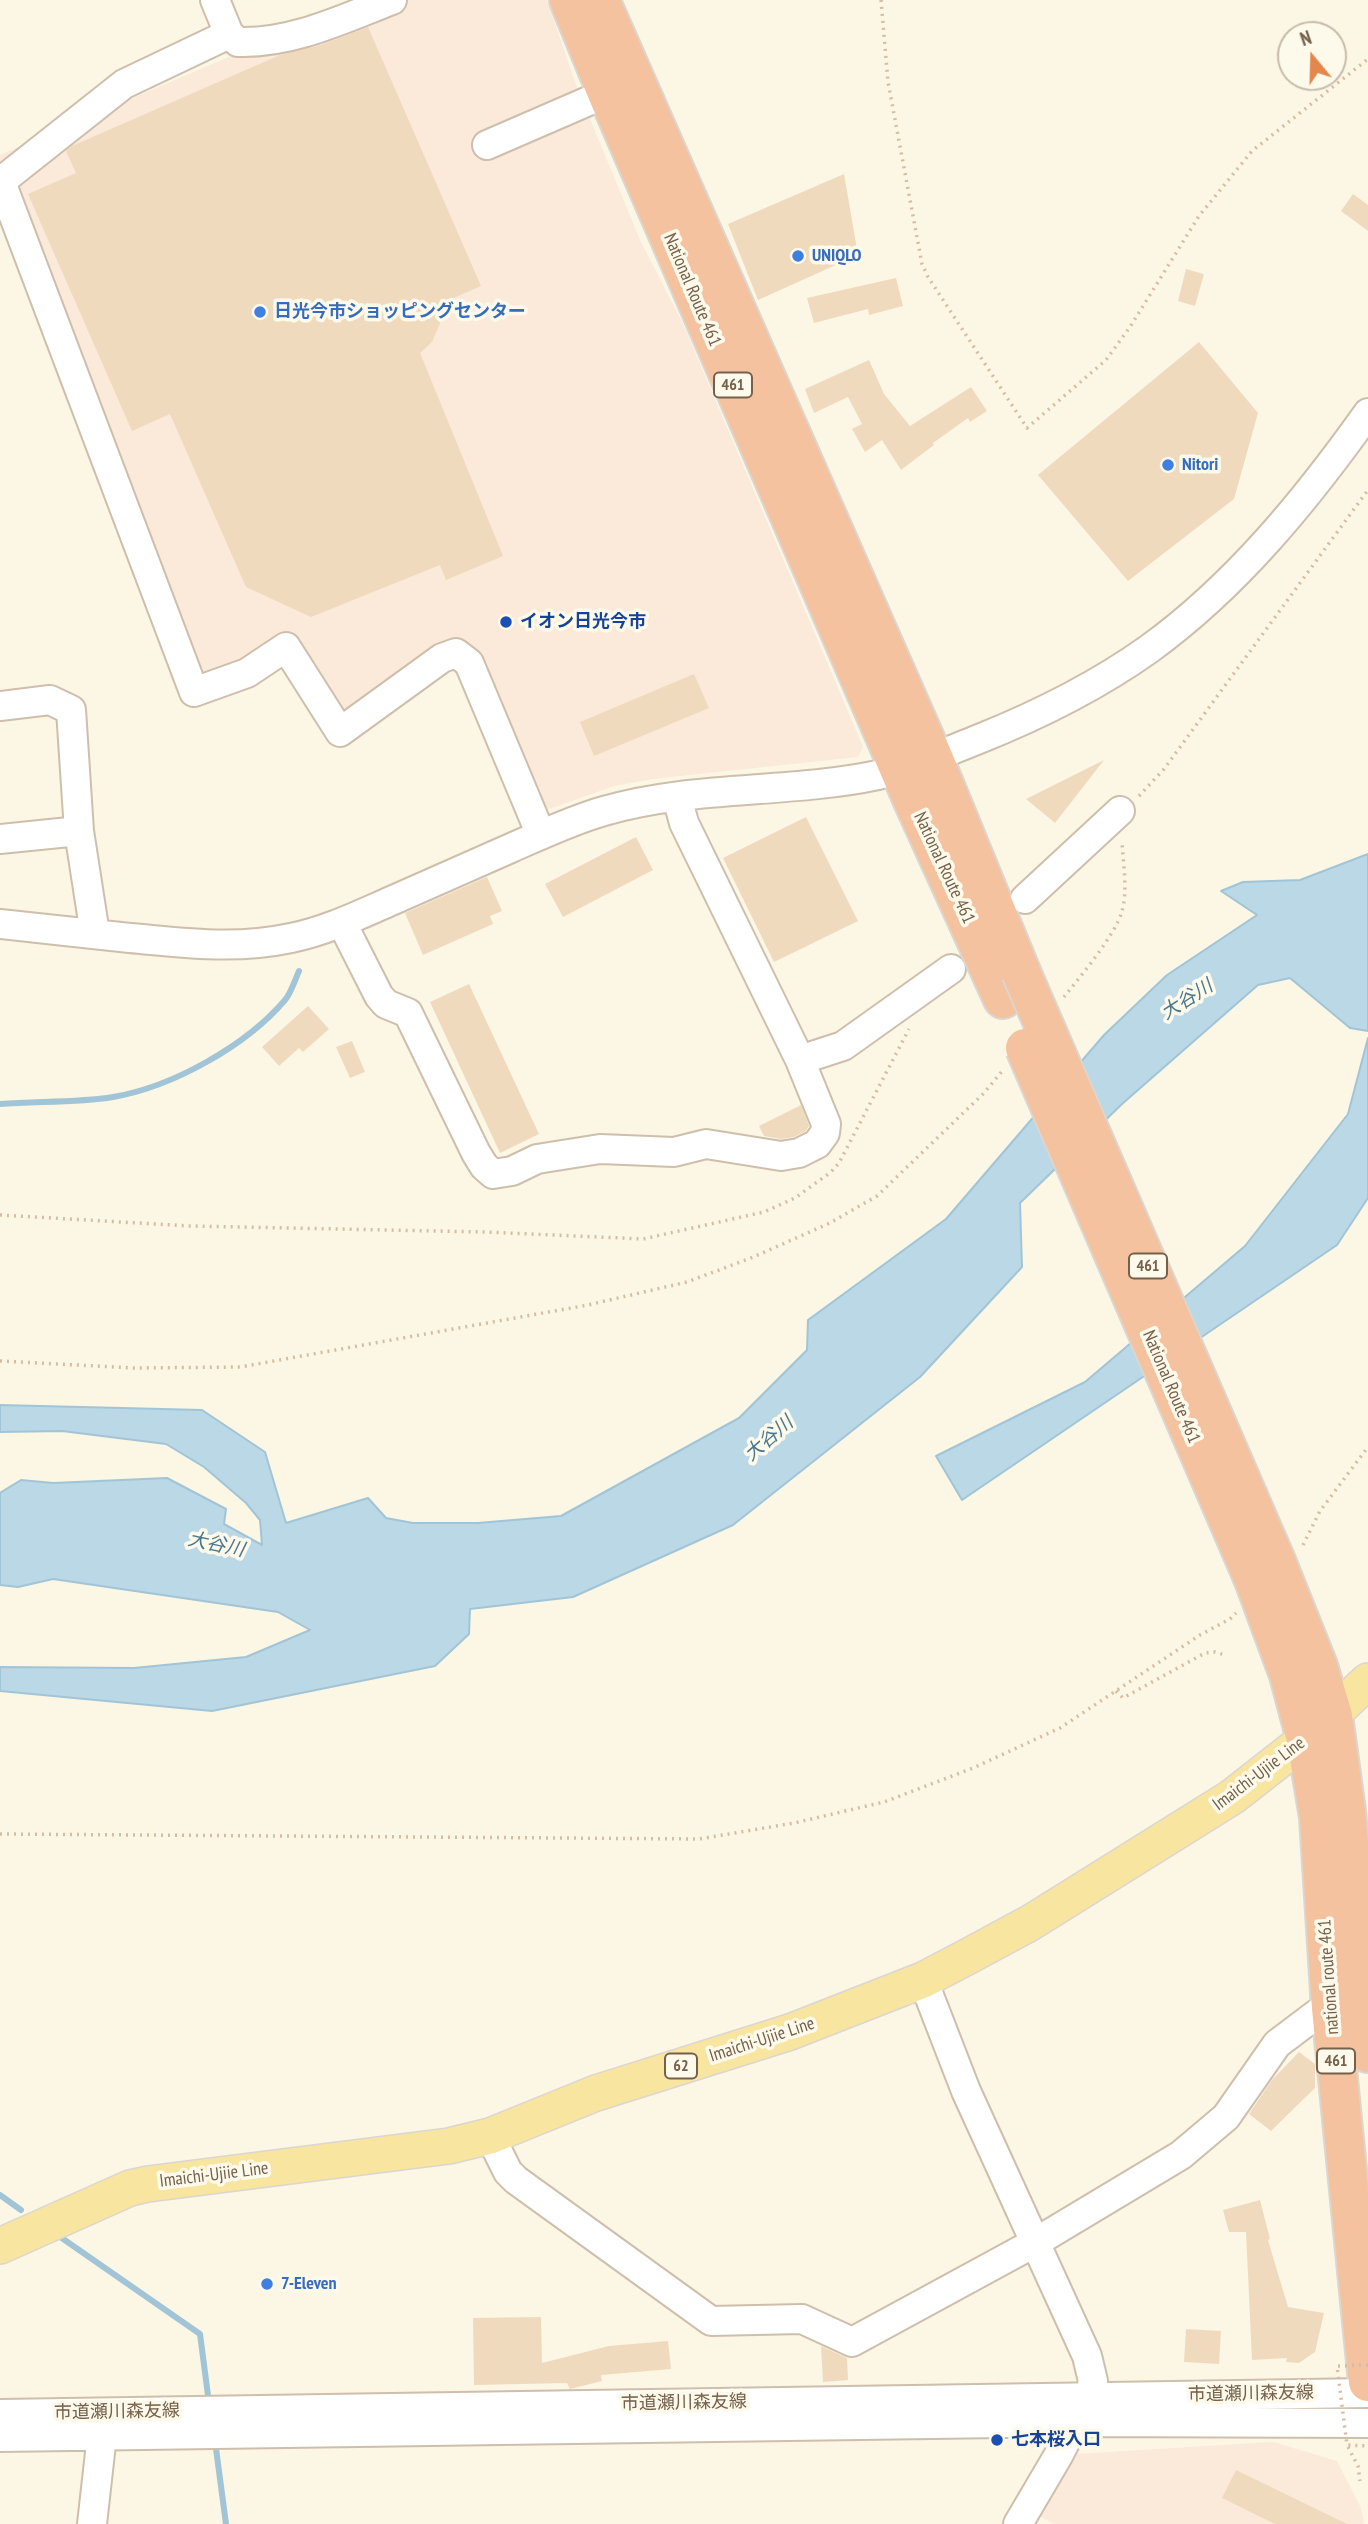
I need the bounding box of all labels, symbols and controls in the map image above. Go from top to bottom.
north arrow [1277,21,1347,91]
text: N [1297,25,1315,51]
street label: National Route 461 [659,230,725,350]
place label: UNIQLO [812,245,861,267]
marker: UNIQLO [790,248,806,264]
place label: 日光今市ショッピングセンター [274,301,526,323]
marker: 日光今市ショッピングセンター [252,304,268,320]
road number: 461 [714,372,752,398]
place label: Nitori [1182,454,1218,476]
marker: Nitori [1160,457,1176,473]
place label: イオン日光今市 [520,611,646,633]
marker: イオン日光今市 [498,614,514,630]
street label: National Route 461 [909,809,979,927]
water label: 大谷川 [1157,975,1217,1025]
road number: 461 [1129,1254,1167,1278]
street label: National Route 461 [1138,1327,1204,1447]
water label: 大谷川 [740,1412,798,1466]
water label: 大谷川 [186,1528,246,1562]
street label: Imaichi-Ujiie Line [1209,1732,1309,1816]
street label: national route 461 [1314,1919,1344,2035]
street label: Imaichi-Ujiie Line [707,2013,817,2067]
road number: 461 [1317,2048,1355,2074]
road number: 62 [665,2054,697,2078]
street label: Imaichi-Ujiie Line [158,2158,270,2192]
place label: 7-Eleven [281,2273,337,2295]
marker: 7-Eleven [259,2276,275,2292]
street label: 市道瀬川森友線 [1188,2382,1314,2406]
street label: 市道瀬川森友線 [621,2391,747,2415]
street label: 市道瀬川森友線 [54,2400,180,2424]
place label: 七本桜入口 [1011,2429,1101,2451]
marker: 七本桜入口 [989,2432,1005,2448]

